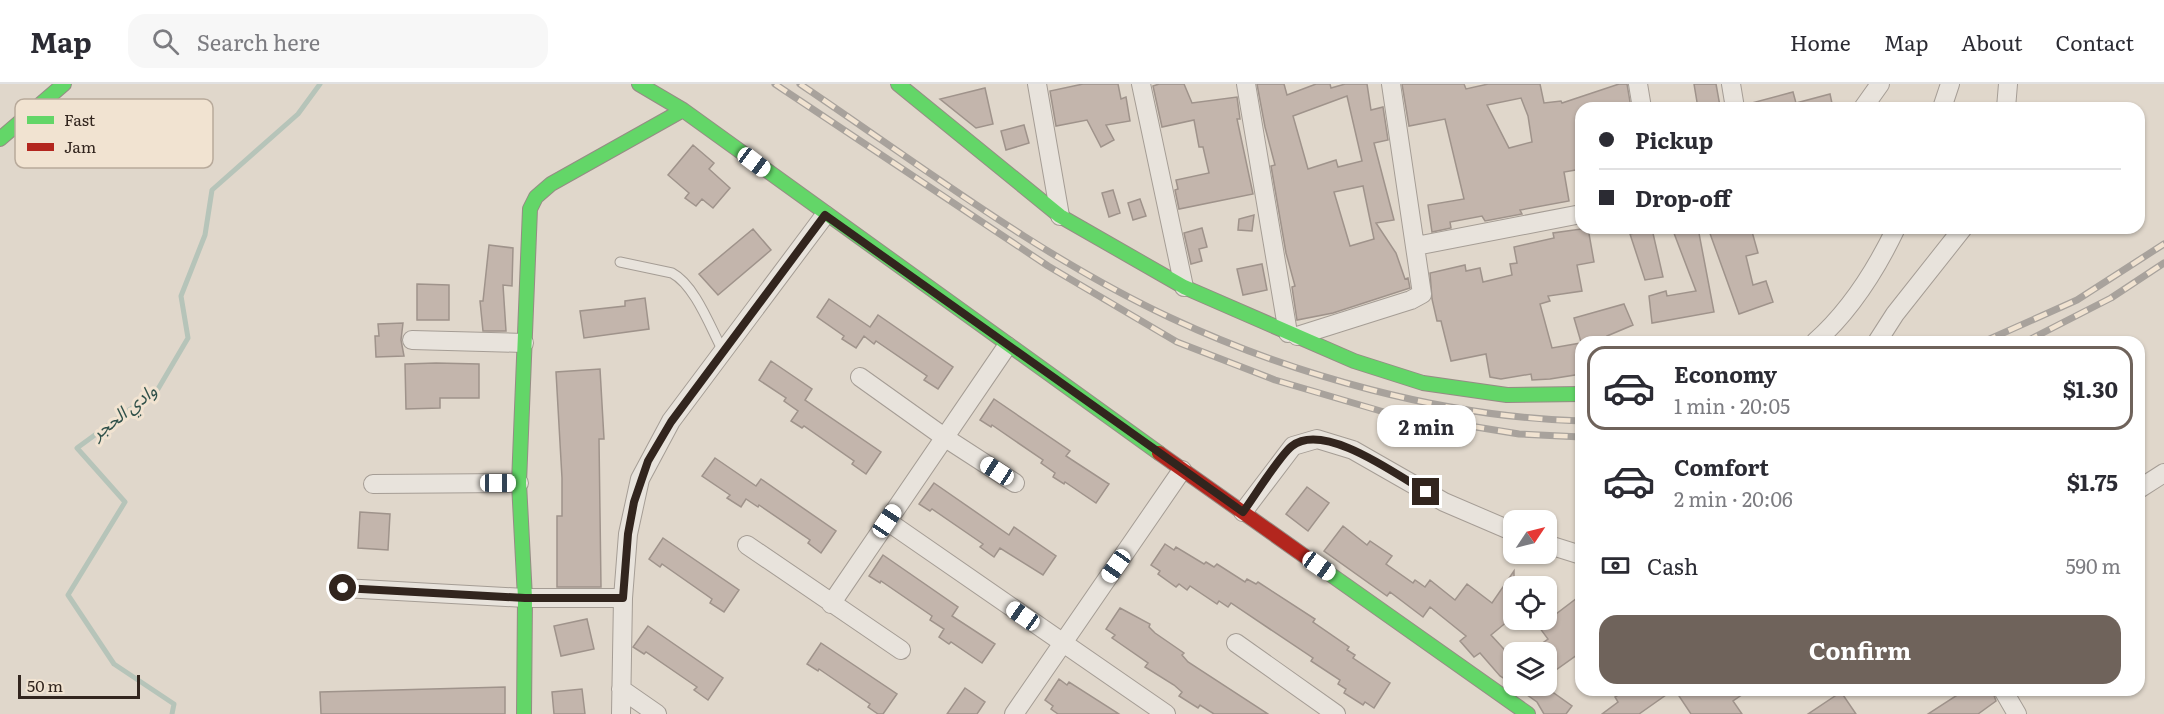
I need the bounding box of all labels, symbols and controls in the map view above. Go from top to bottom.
search box [128,14,548,68]
text: Map [30,20,92,62]
icon: search [149,25,182,58]
text: Search here [197,25,320,58]
text: Home [1790,26,1851,57]
text: Map [1884,26,1928,57]
text: About [1961,26,2023,57]
text: Contact [2056,26,2134,57]
legend [15,99,213,168]
text: Fast [64,107,96,131]
text: Pickup [1635,123,1713,156]
text: Jam [64,134,97,158]
car [734,144,774,180]
text: Drop-off [1635,181,1731,214]
text: Economy [1674,357,1777,390]
icon: car [1602,361,1656,415]
text: $1.30 [2063,372,2118,405]
water label: وادي الحجر [83,376,163,448]
text: 1 min · 20:05 [1674,390,1790,420]
callout: 2 min [1376,405,1476,447]
text: 2 min [1399,411,1454,441]
text: Comfort [1674,450,1769,483]
car [977,454,1017,488]
icon: car [1602,454,1656,508]
text: $1.75 [2067,465,2118,498]
car [480,474,516,492]
route end [1412,478,1439,505]
text: 2 min · 20:06 [1674,483,1793,513]
car [869,501,905,541]
north arrow [1503,510,1557,564]
map controls [1503,510,1557,696]
car [1098,546,1134,586]
car [1299,548,1339,584]
icon: cash [1599,549,1632,582]
text: Cash [1647,549,1698,582]
text: 590 m [2065,550,2121,580]
route start [329,574,356,601]
button: locate [1503,576,1557,630]
car [1003,598,1043,634]
button: Confirm [1599,615,2121,684]
button: layers [1503,642,1557,696]
scale bar [18,672,140,700]
text: 50 m [27,673,63,697]

